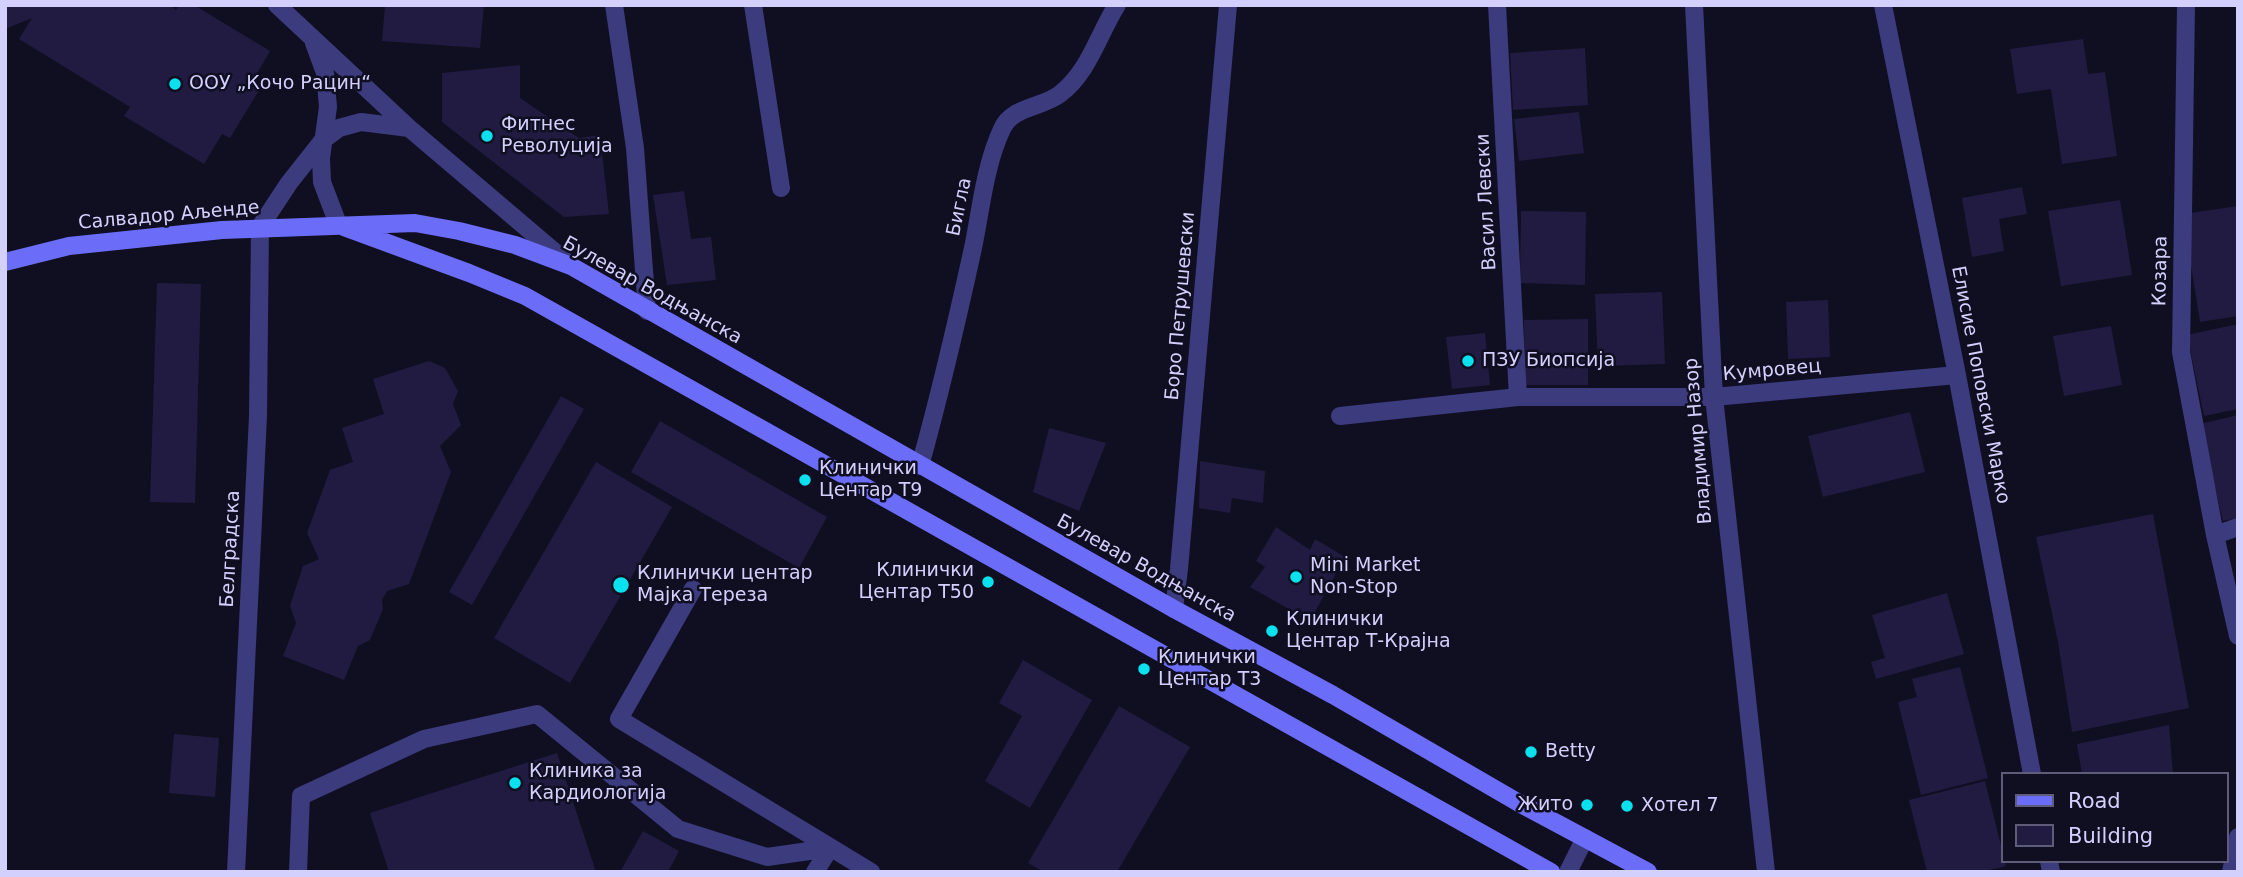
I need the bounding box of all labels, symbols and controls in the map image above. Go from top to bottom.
place label: ООУ „Кочо Рацин“ [189,73,371,95]
marker: ООУ „Кочо Рацин“ [167,76,183,92]
place label: Фитнес Револуција [501,114,613,158]
marker: Фитнес Револуција [479,128,495,144]
street label: Васил Левски [1472,133,1502,271]
street label: Бигла [943,176,977,238]
street label: Салвадор Аљенде [77,197,261,235]
street label: Боро Петрушевски [1161,211,1201,401]
street label: Булевар Водњанска [558,232,746,350]
street label: Козара [2149,236,2173,306]
street label: Елисие Поповски Марко [1946,264,2014,506]
place label: ПЗУ Биопсија [1482,350,1615,372]
marker: ПЗУ Биопсија [1460,353,1476,369]
street label: Кумровец [1722,355,1822,387]
street label: Владимир Назор [1680,357,1718,525]
place label: Клинички Центар Т9 [819,458,922,502]
marker: Клинички Центар Т9 [797,472,813,488]
street label: Белградска [217,490,245,608]
street label: Булевар Водњанска [1052,510,1240,628]
place label: Mini Market Non-Stop [1310,555,1420,599]
place label: Клинички Центар Т50 [859,560,974,604]
place label: Клинички центар Мајка Тереза [637,563,813,607]
marker: Mini Market Non-Stop [1288,569,1304,585]
marker: Клинички Центар Т50 [980,574,996,590]
marker: Клинички центар Мајка Тереза [611,575,631,595]
place label: Клинички Центар Т-Крајна [1286,609,1451,653]
marker: Клинички Центар Т-Крајна [1264,623,1280,639]
place label: Клинички Центар Т3 [1158,647,1261,691]
marker: Клинички Центар Т3 [1136,661,1152,677]
place label: Betty [1545,741,1596,763]
marker: Betty [1523,744,1539,760]
place label: Клиника за Кардиологија [529,761,666,805]
legend [2002,772,2229,863]
marker: Клиника за Кардиологија [507,775,523,791]
text: Road [2068,789,2121,813]
place label: Жито [1517,794,1573,816]
place label: Хотел 7 [1641,795,1719,817]
marker: Жито [1579,797,1595,813]
marker: Хотел 7 [1619,798,1635,814]
text: Building [2068,824,2153,848]

